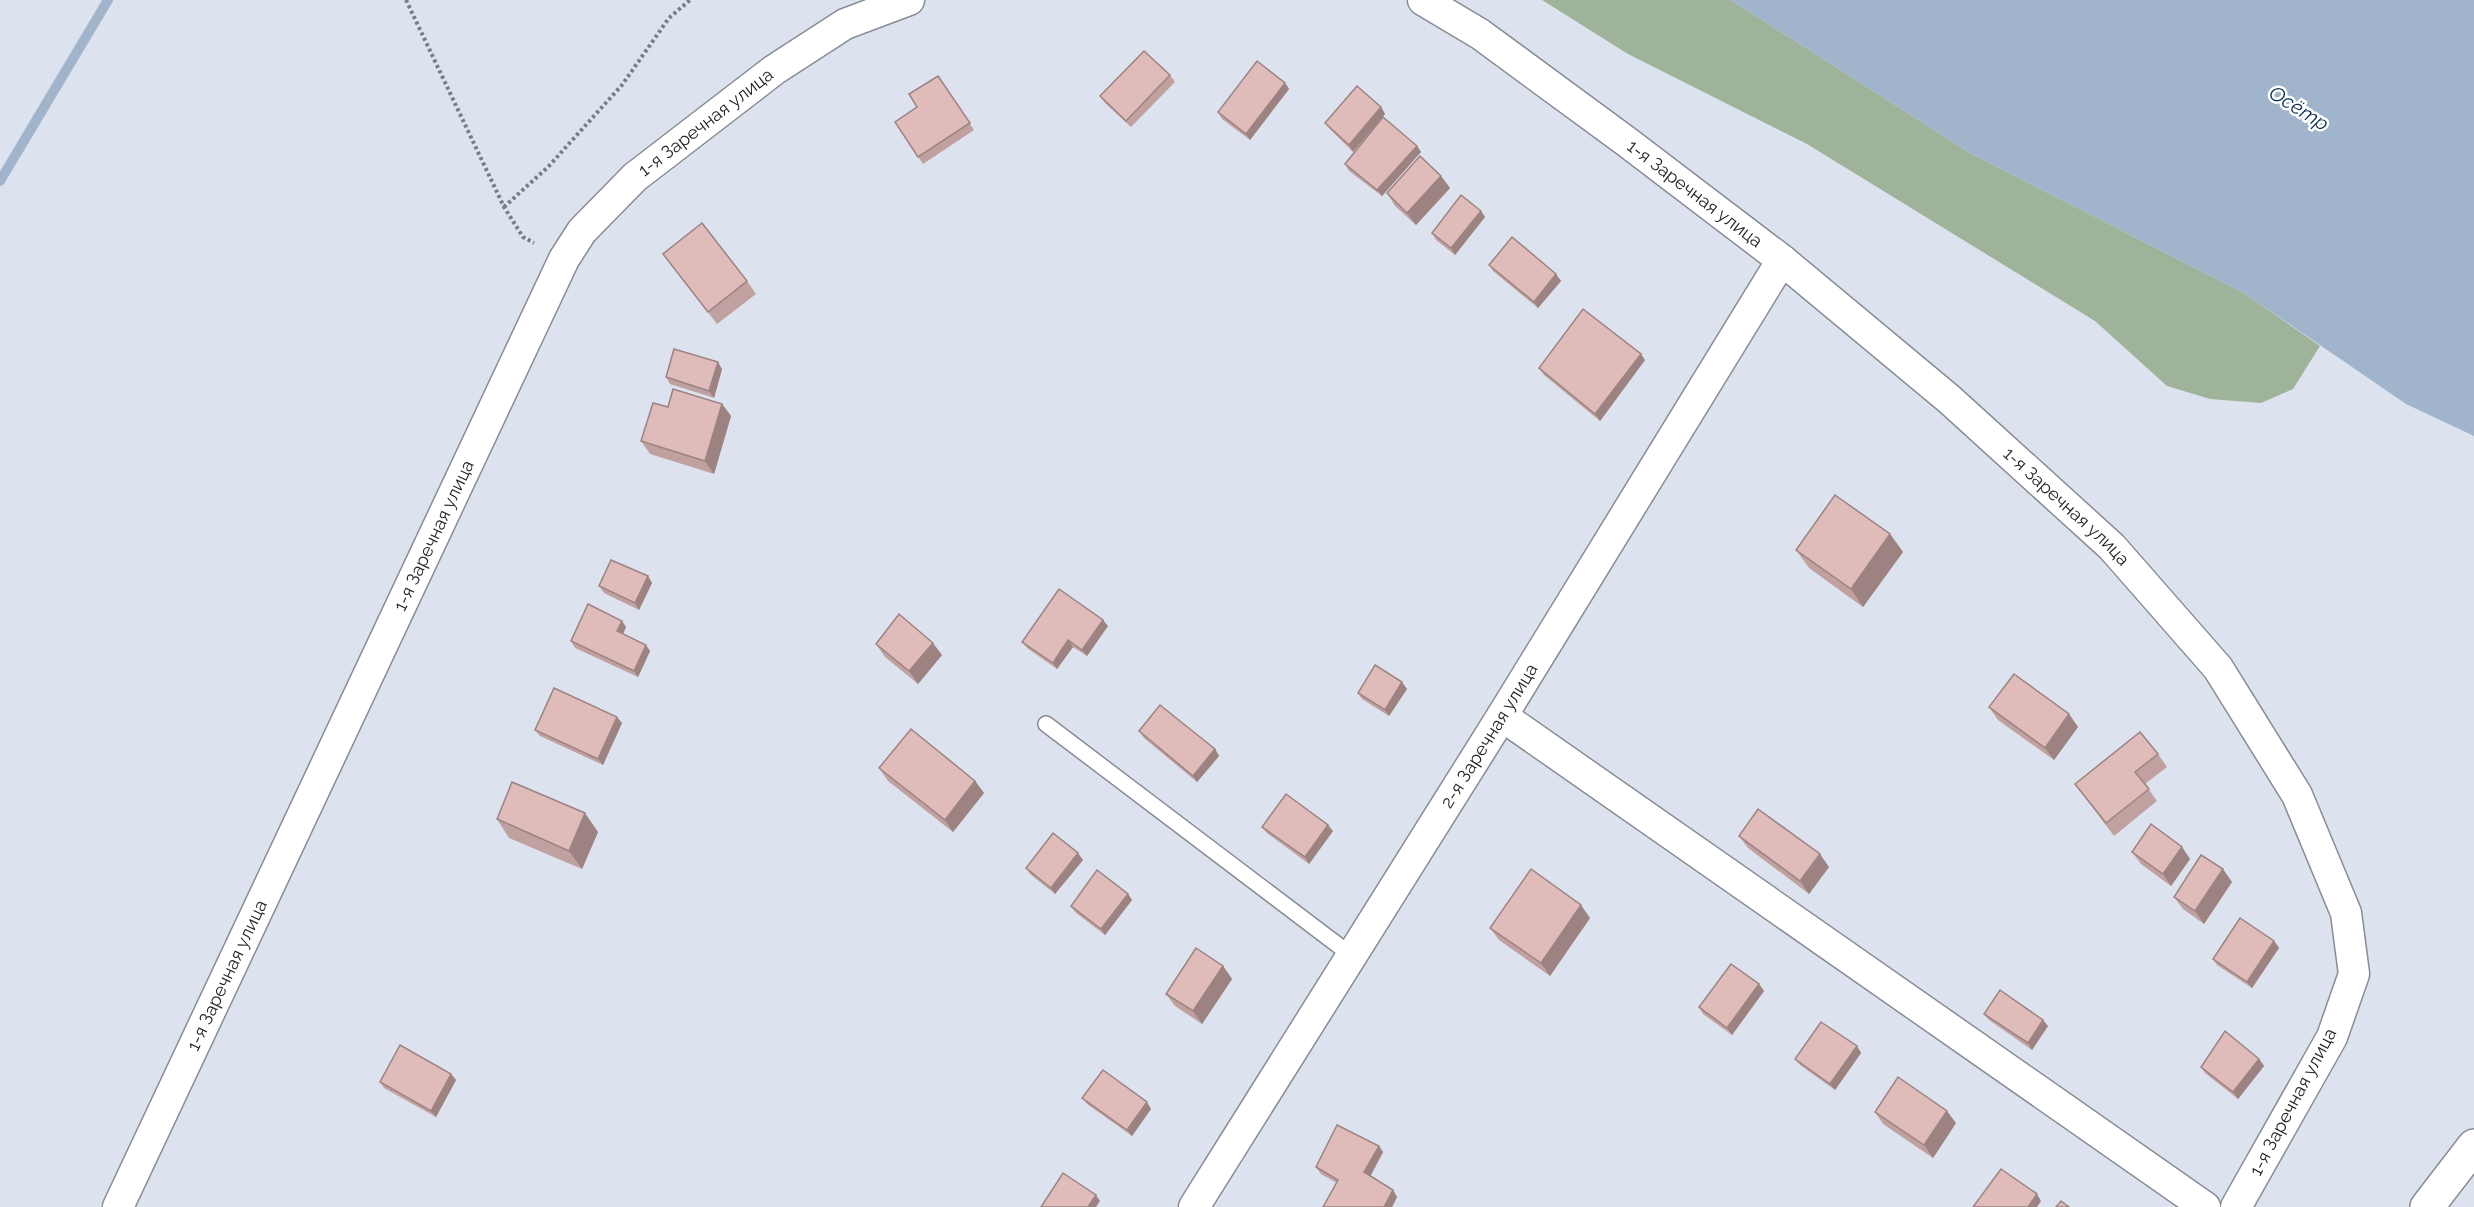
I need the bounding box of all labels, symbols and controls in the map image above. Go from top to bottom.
street label: 1-я Заречная улица [634,64,777,181]
water label: Осётр [2265,80,2334,136]
street label: 1-я Заречная улица [1623,135,1767,251]
street label: 1-я Заречная улица [1999,443,2134,570]
street label: 1-я Заречная улица [389,457,478,614]
street label: 2-я Заречная улица [1436,660,1542,812]
street label: 1-я Заречная улица [182,896,271,1054]
street label: 1-я Заречная улица [2245,1024,2340,1179]

